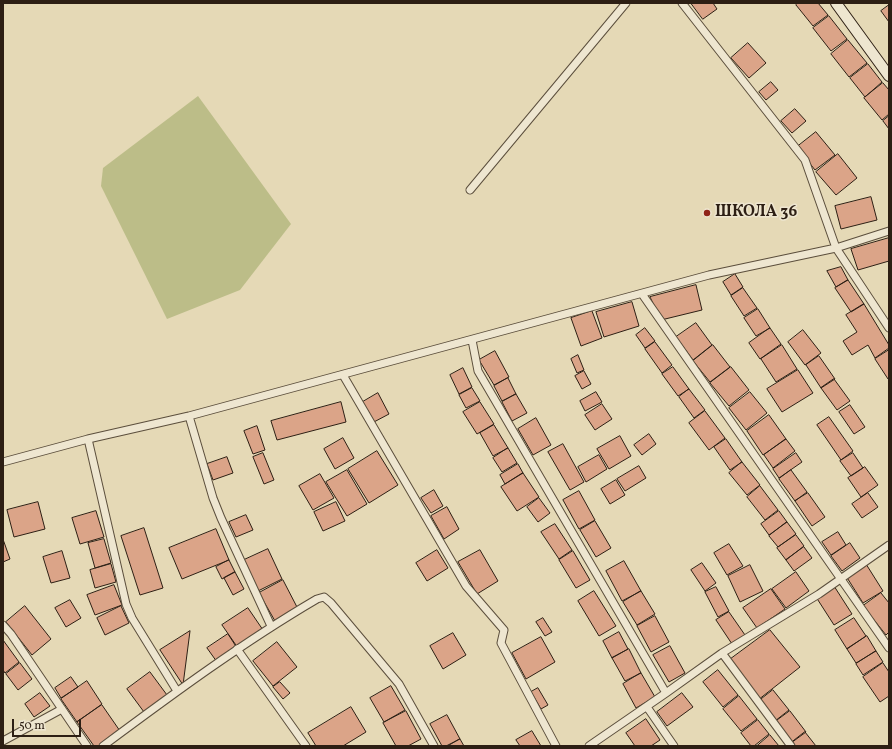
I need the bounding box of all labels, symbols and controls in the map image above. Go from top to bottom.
place label: ШКОЛА 36 [715,203,797,223]
marker: ШКОЛА 36 [702,208,712,218]
scale bar [14,711,83,737]
text: 50 m [19,718,45,734]

